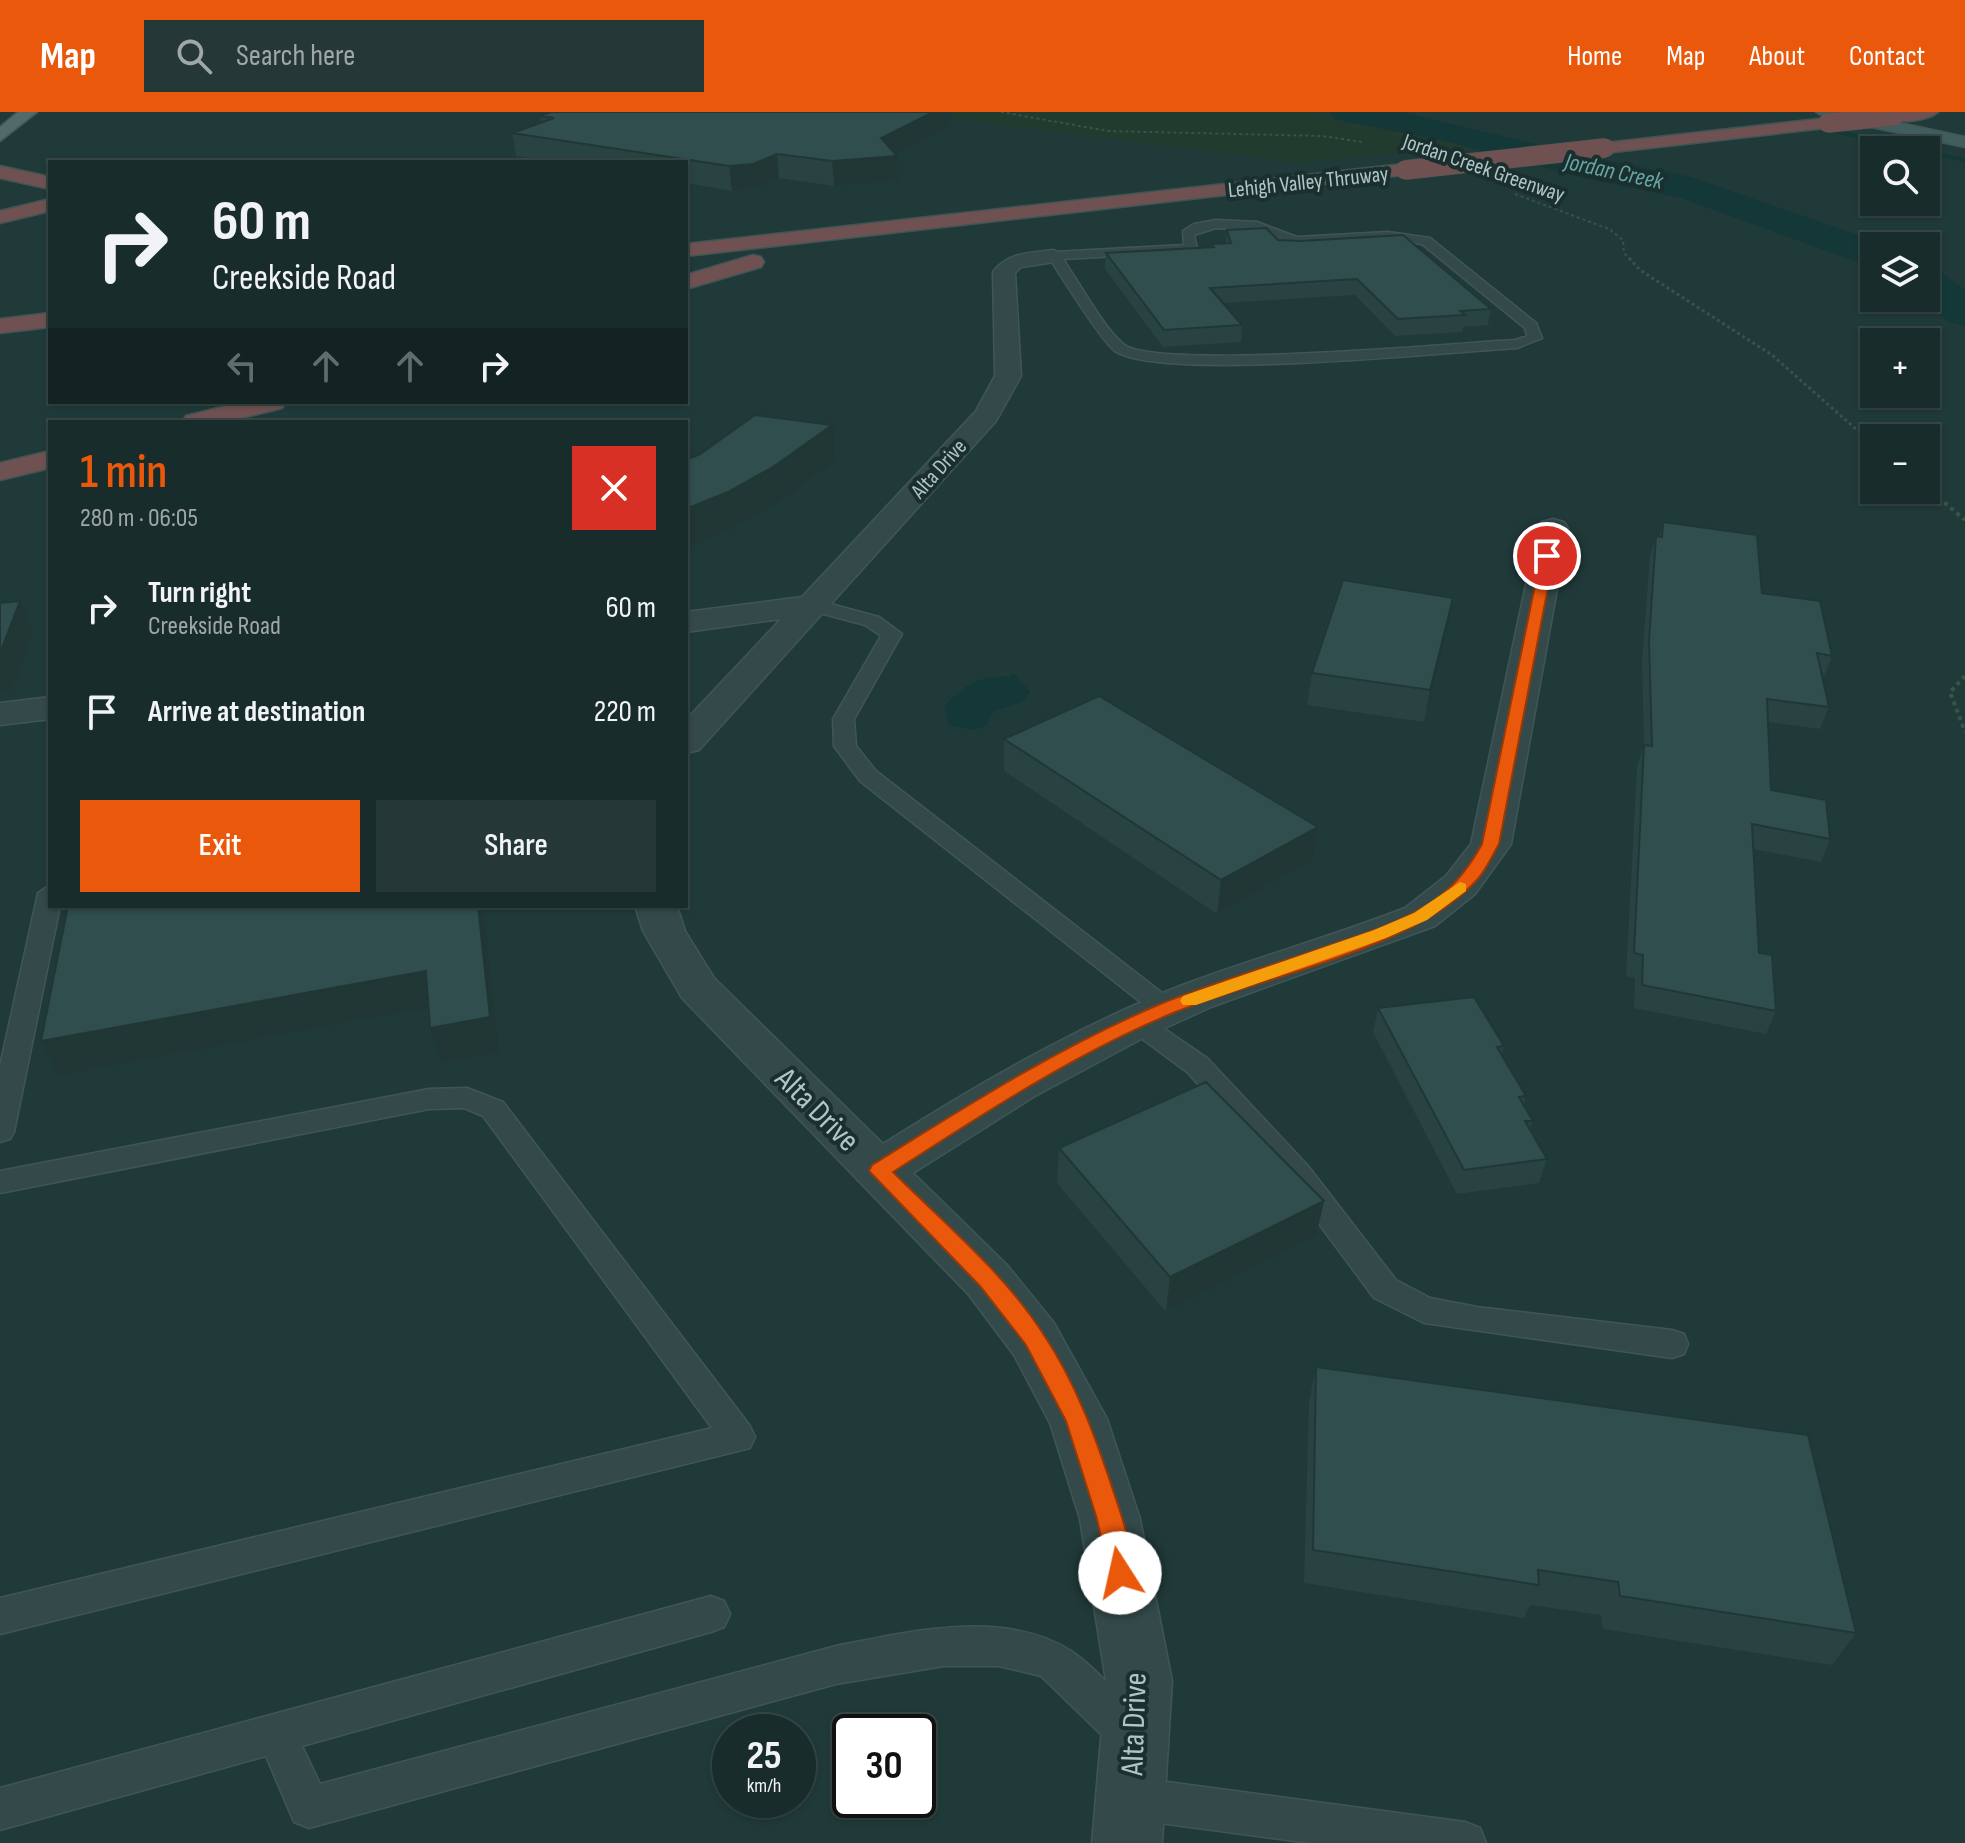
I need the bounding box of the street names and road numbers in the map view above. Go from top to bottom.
street label: Jordan Creek Greenway [1398,128,1568,209]
street label: Lehigh Valley Thruway [1227,161,1390,204]
street label: Alta Drive [905,434,973,505]
street label: Alta Drive [766,1059,867,1160]
street label: Alta Drive [1113,1672,1156,1777]

